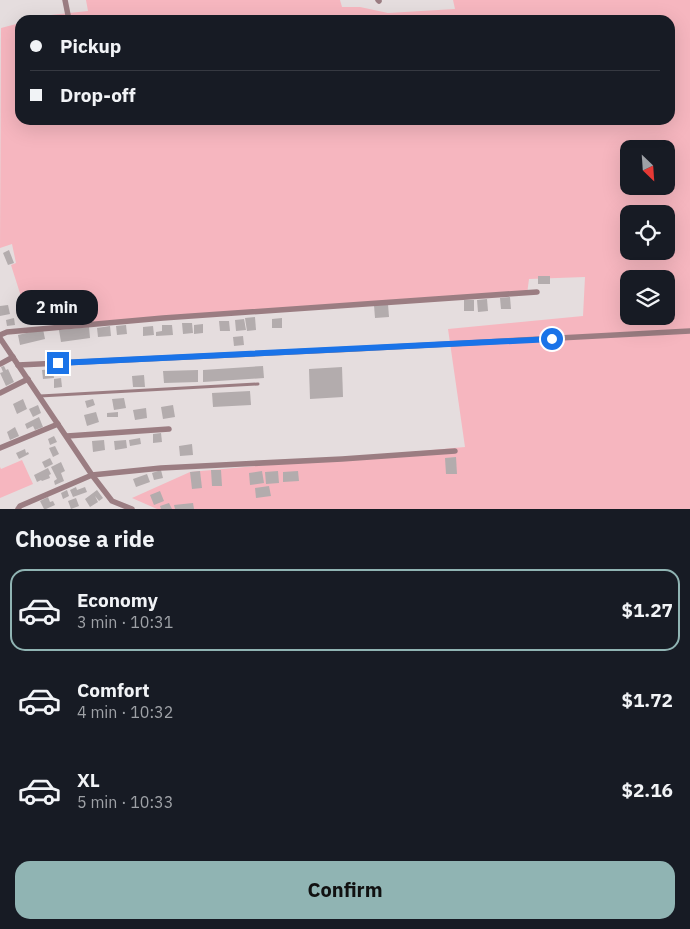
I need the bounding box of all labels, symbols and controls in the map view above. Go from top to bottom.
text: Pickup [60,34,121,58]
text: Drop-off [60,83,136,107]
north arrow [620,140,675,195]
map controls [620,140,675,325]
button: locate [620,205,675,260]
button: layers [620,270,675,325]
callout: 2 min [17,290,99,326]
text: 2 min [36,297,78,317]
route start [541,328,563,350]
route end [47,352,69,374]
text: Choose a ride [15,524,155,553]
icon: car [17,588,62,633]
text: Economy [77,588,158,612]
text: $1.27 [621,598,673,622]
text: 3 min · 10:31 [77,612,173,632]
icon: car [17,678,62,723]
text: Comfort [77,678,150,702]
text: $1.72 [621,688,673,712]
text: 4 min · 10:32 [77,702,173,722]
icon: car [17,768,62,813]
text: XL [77,768,100,792]
text: $2.16 [621,778,673,802]
text: 5 min · 10:33 [77,792,173,812]
button: Confirm [15,861,675,919]

